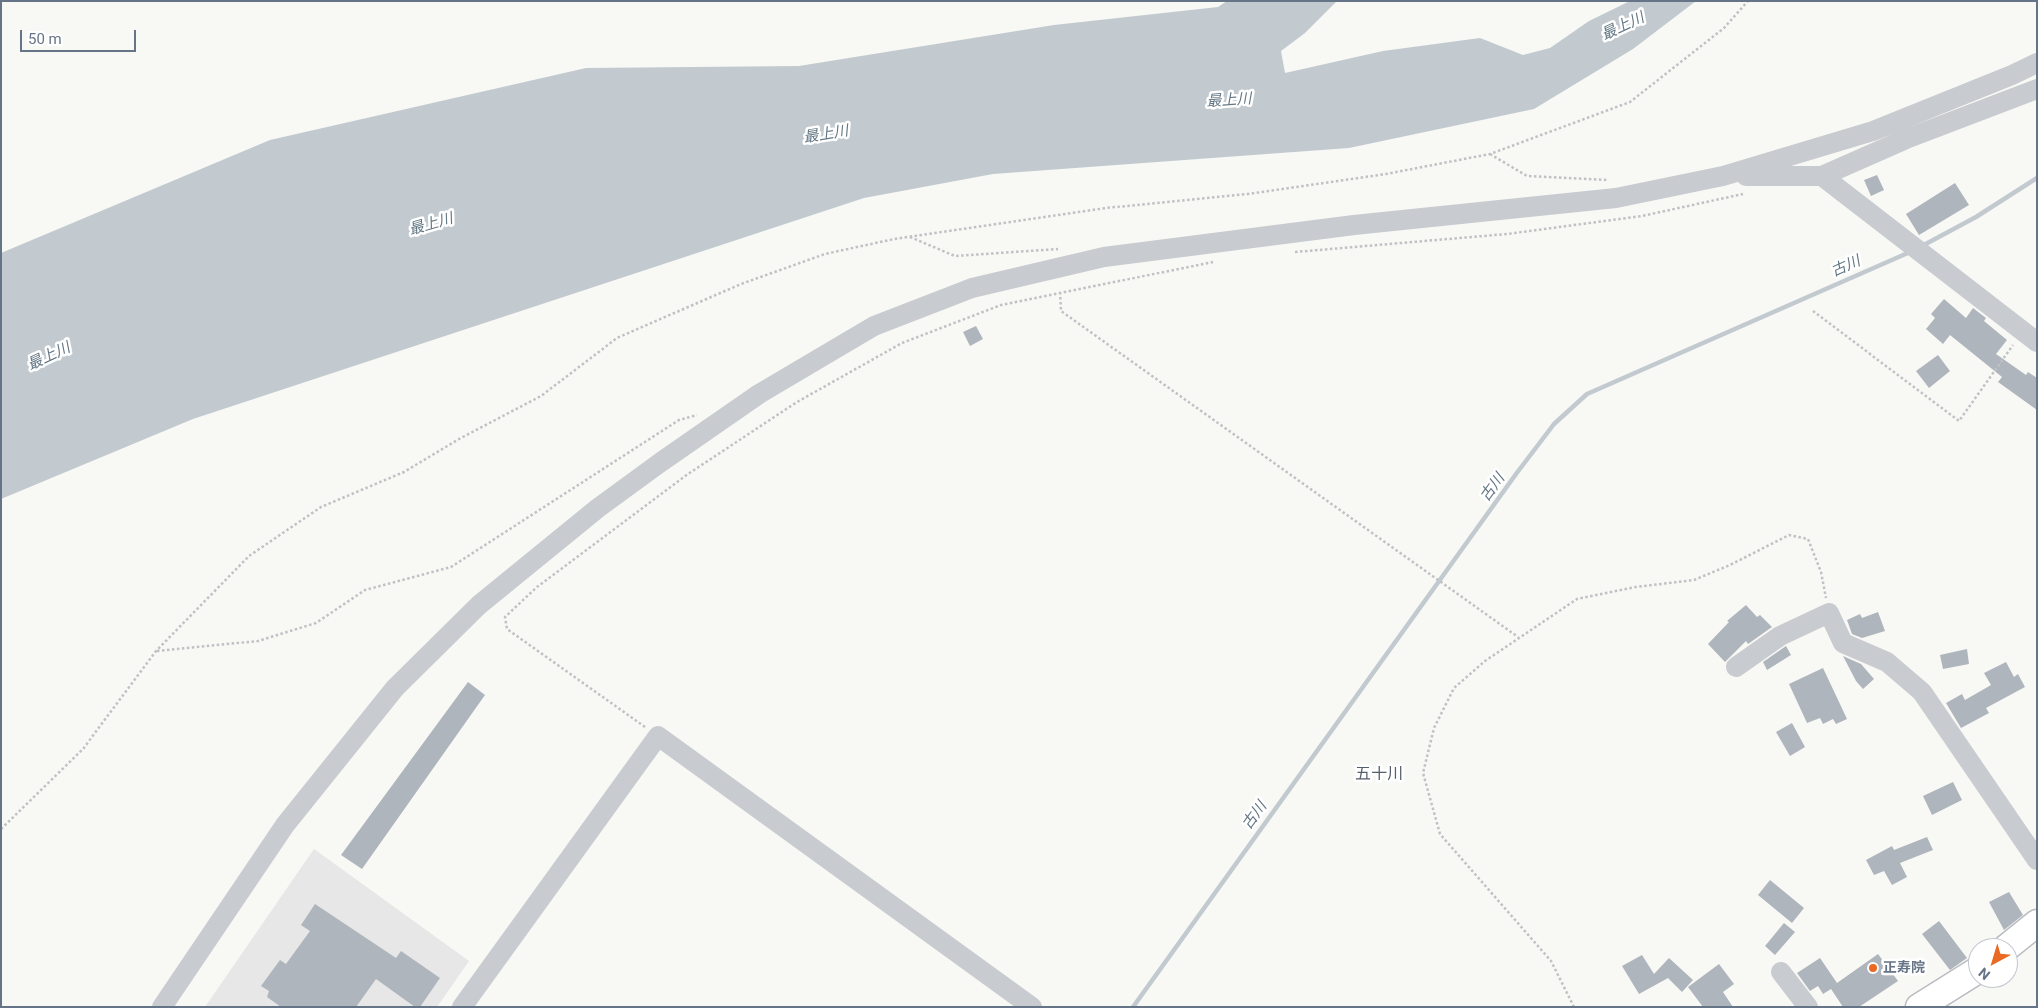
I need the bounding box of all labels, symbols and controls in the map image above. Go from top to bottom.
water label: 最上川 [1599,9,1647,45]
scale bar [22,20,139,52]
text: 50 m [28,30,62,48]
water label: 最上川 [1206,90,1252,112]
water label: 最上川 [802,123,850,147]
water label: 最上川 [407,210,455,240]
water label: 古川 [1829,253,1863,281]
water label: 最上川 [25,339,73,375]
water label: 古川 [1477,471,1509,505]
district label: 五十川 [1355,765,1403,785]
water label: 古川 [1239,799,1271,833]
north arrow [1968,938,2018,988]
place label: 正寿院 [1883,960,1925,976]
marker: 正寿院 [1867,962,1879,974]
text: N [1975,965,1993,983]

